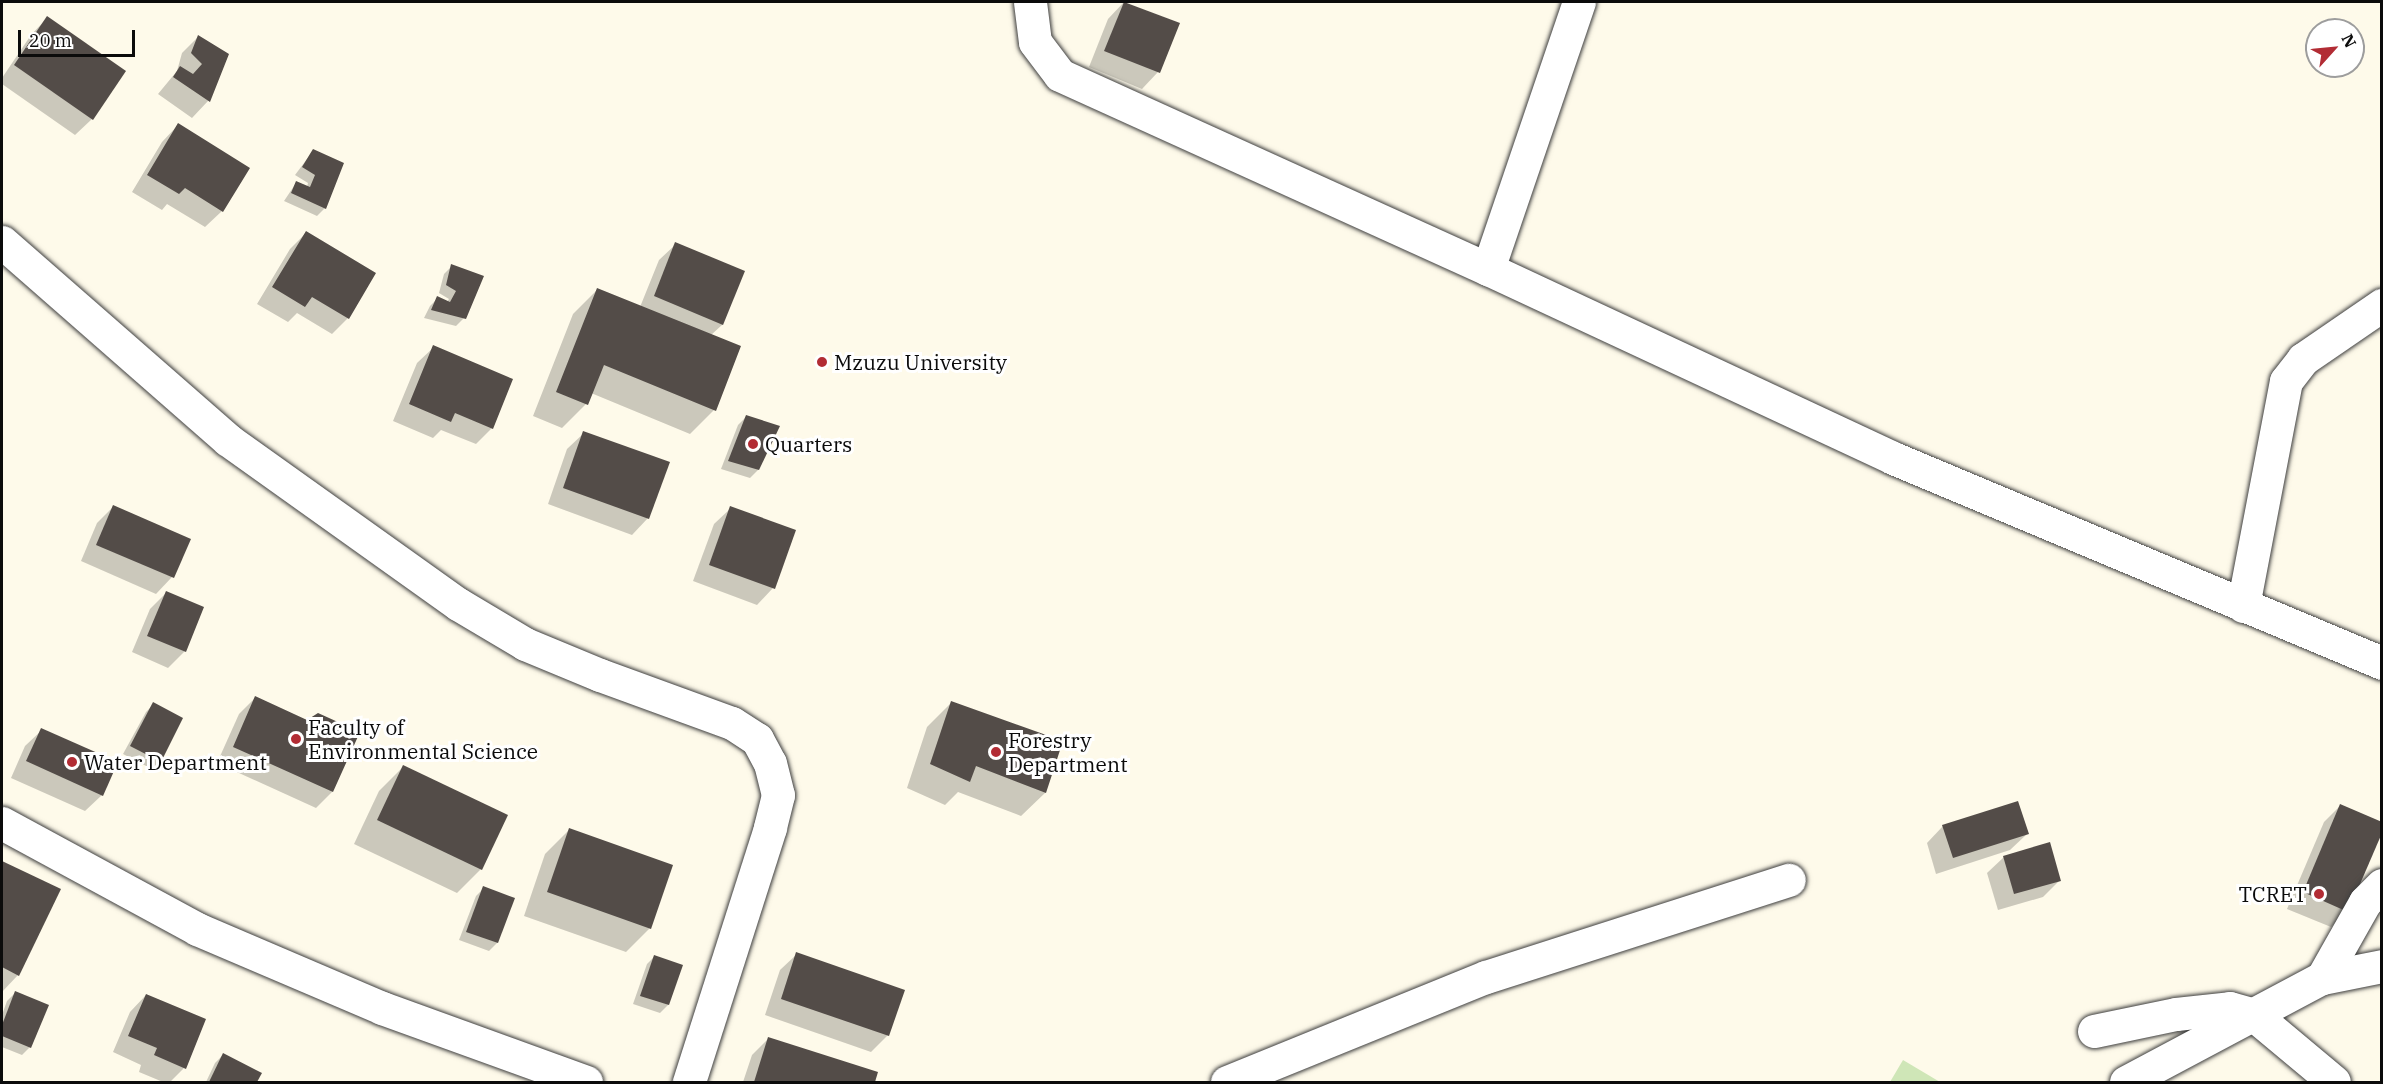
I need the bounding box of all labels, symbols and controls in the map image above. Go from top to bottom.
scale bar [21,18,138,56]
north arrow [2305,18,2365,78]
text: 20 m [29,29,72,52]
text: N [2337,31,2361,51]
place label: Mzuzu University [834,349,1007,375]
marker: Mzuzu University [815,355,829,369]
place label: Quarters [765,431,852,457]
marker: Quarters [746,437,760,451]
place label: Faculty of Environmental Science [308,714,538,764]
place label: Forestry Department [1008,727,1128,777]
marker: Faculty of Environmental Science [289,732,303,746]
marker: Forestry Department [989,745,1003,759]
place label: Water Department [84,749,267,775]
marker: Water Department [65,755,79,769]
place label: TCRET [2239,881,2307,907]
marker: TCRET [2312,887,2326,901]

